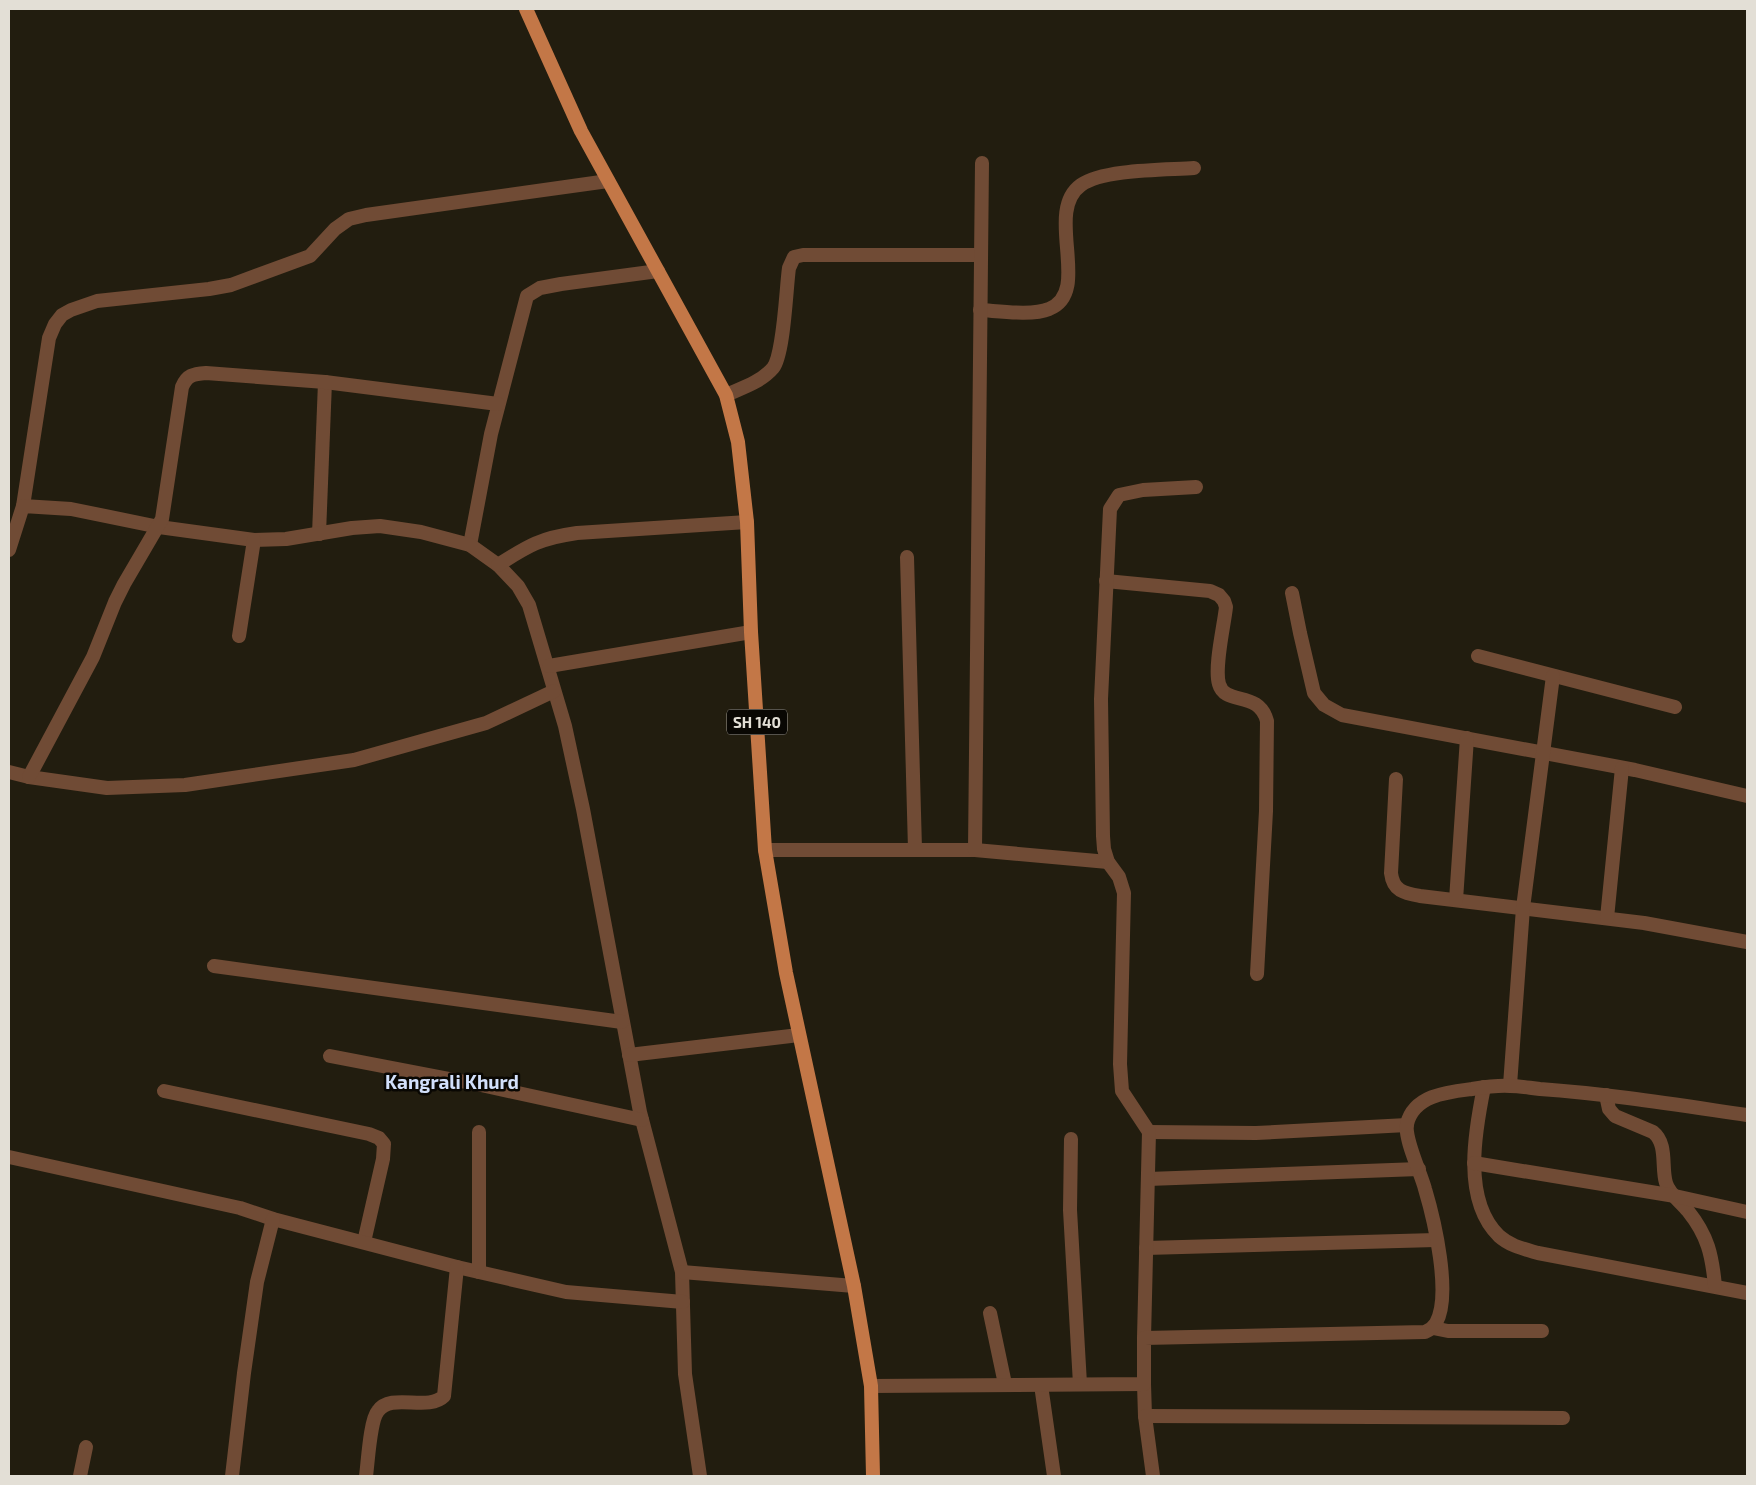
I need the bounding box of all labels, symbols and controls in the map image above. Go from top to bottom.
road number: SH 140 [727,710,787,734]
district label: Kangrali Khurd [385,1070,519,1093]

